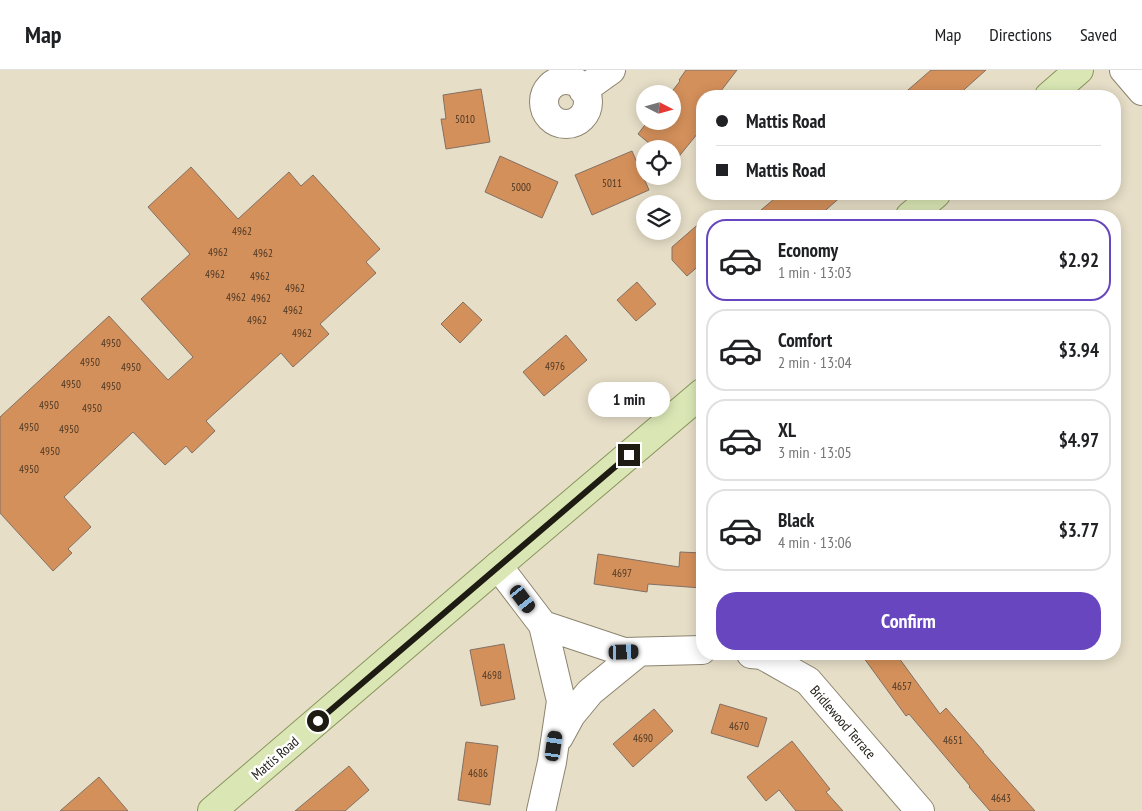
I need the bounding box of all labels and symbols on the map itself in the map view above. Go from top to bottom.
north arrow [636,85,681,130]
house number: 5010 [455,112,475,126]
house number: 5011 [602,176,622,190]
house number: 5000 [511,180,531,194]
house number: 4962 [232,224,252,238]
house number: 4962 [208,245,228,259]
house number: 4962 [253,246,273,260]
house number: 4962 [205,267,225,281]
house number: 4962 [250,269,270,283]
house number: 4962 [285,281,305,295]
house number: 4962 [226,290,246,304]
house number: 4962 [251,291,271,305]
house number: 4962 [283,303,303,317]
house number: 4962 [247,313,267,327]
house number: 4962 [292,326,312,340]
house number: 4950 [101,336,121,350]
house number: 4950 [80,355,100,369]
house number: 4976 [545,359,565,373]
house number: 4950 [121,360,141,374]
house number: 4950 [61,377,81,391]
house number: 4950 [101,379,121,393]
callout: 1 min [588,382,670,418]
house number: 4950 [39,398,59,412]
house number: 4950 [82,401,102,415]
house number: 4950 [19,420,39,434]
house number: 4950 [59,422,79,436]
house number: 4950 [40,444,60,458]
route end [618,444,640,466]
house number: 4950 [19,462,39,476]
house number: 4697 [612,566,632,580]
car [507,583,538,615]
car [608,644,639,660]
house number: 4698 [482,668,502,682]
house number: 4657 [892,679,912,693]
street label: Bridlewood Terrace [806,681,880,763]
route start [307,710,329,732]
house number: 4670 [729,719,749,733]
car [544,730,563,762]
house number: 4690 [633,731,653,745]
street label: Mattis Road [248,733,302,783]
house number: 4651 [943,733,963,747]
house number: 4686 [468,766,488,780]
house number: 4643 [991,791,1011,805]

